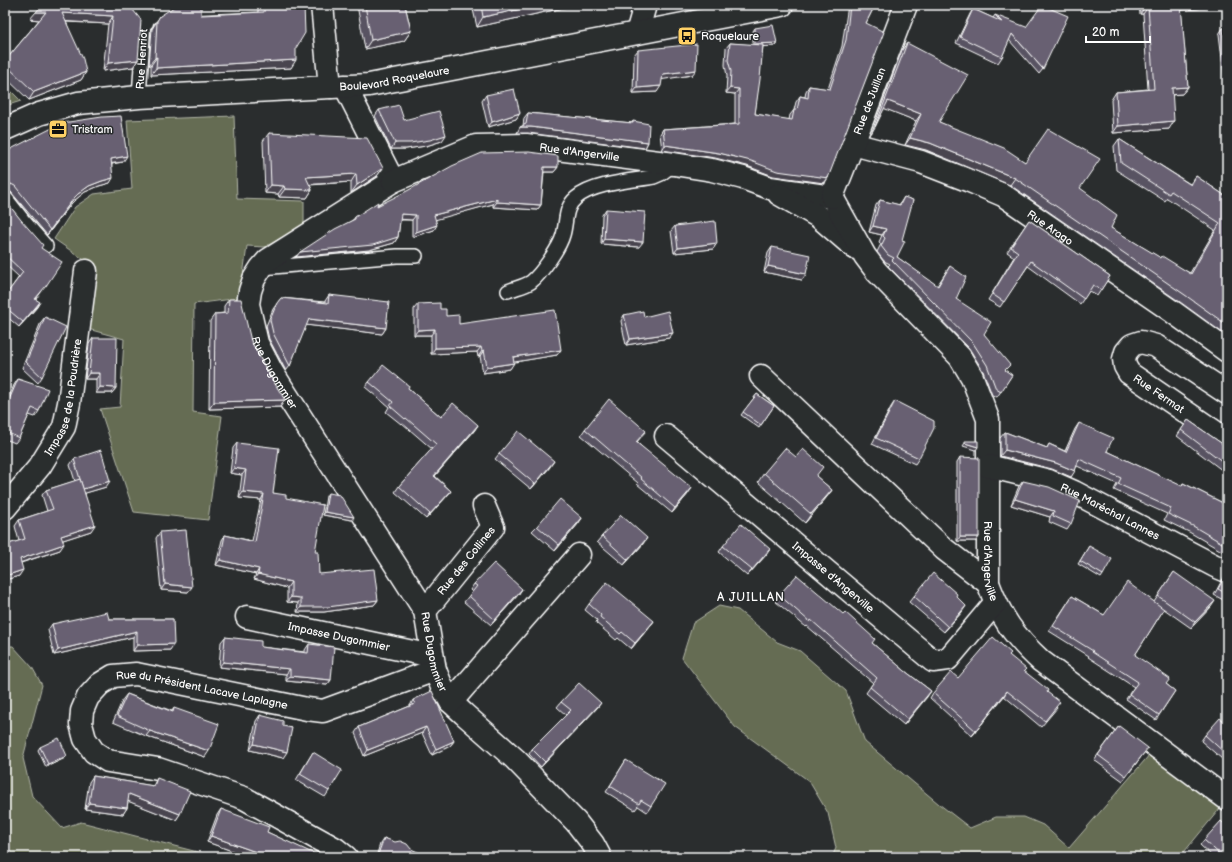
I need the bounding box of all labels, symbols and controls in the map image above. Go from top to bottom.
scale bar [1086,18,1150,44]
bus stop icon: Roquelaure [676,25,698,47]
text: 20 m [1092,25,1119,40]
street label: Rue Henriot [134,28,151,90]
place label: Roquelaure [701,30,760,43]
street label: Boulevard Roquelaure [339,63,451,94]
street label: Rue de Juillan [851,66,888,136]
office icon: Tristram [47,118,69,140]
place label: Tristram [72,123,113,136]
street label: Rue d'Angerville [539,141,621,164]
street label: Rue Arago [1024,208,1075,248]
street label: Rue Dugommier [249,335,300,412]
street label: Impasse de la Poudrière [42,337,84,458]
street label: Rue Fermat [1131,372,1187,416]
street label: Rue Maréchal Lannes [1058,481,1162,543]
street label: Rue d'Angerville [981,521,1001,604]
street label: Rue des Collines [435,523,498,598]
street label: Impasse d'Angerville [790,539,877,616]
district label: A JUILLAN [717,590,785,605]
street label: Rue Dugommier [418,611,450,695]
street label: Impasse Dugommier [287,620,392,654]
street label: Rue du Président Lacave Laplagne [115,668,289,712]

